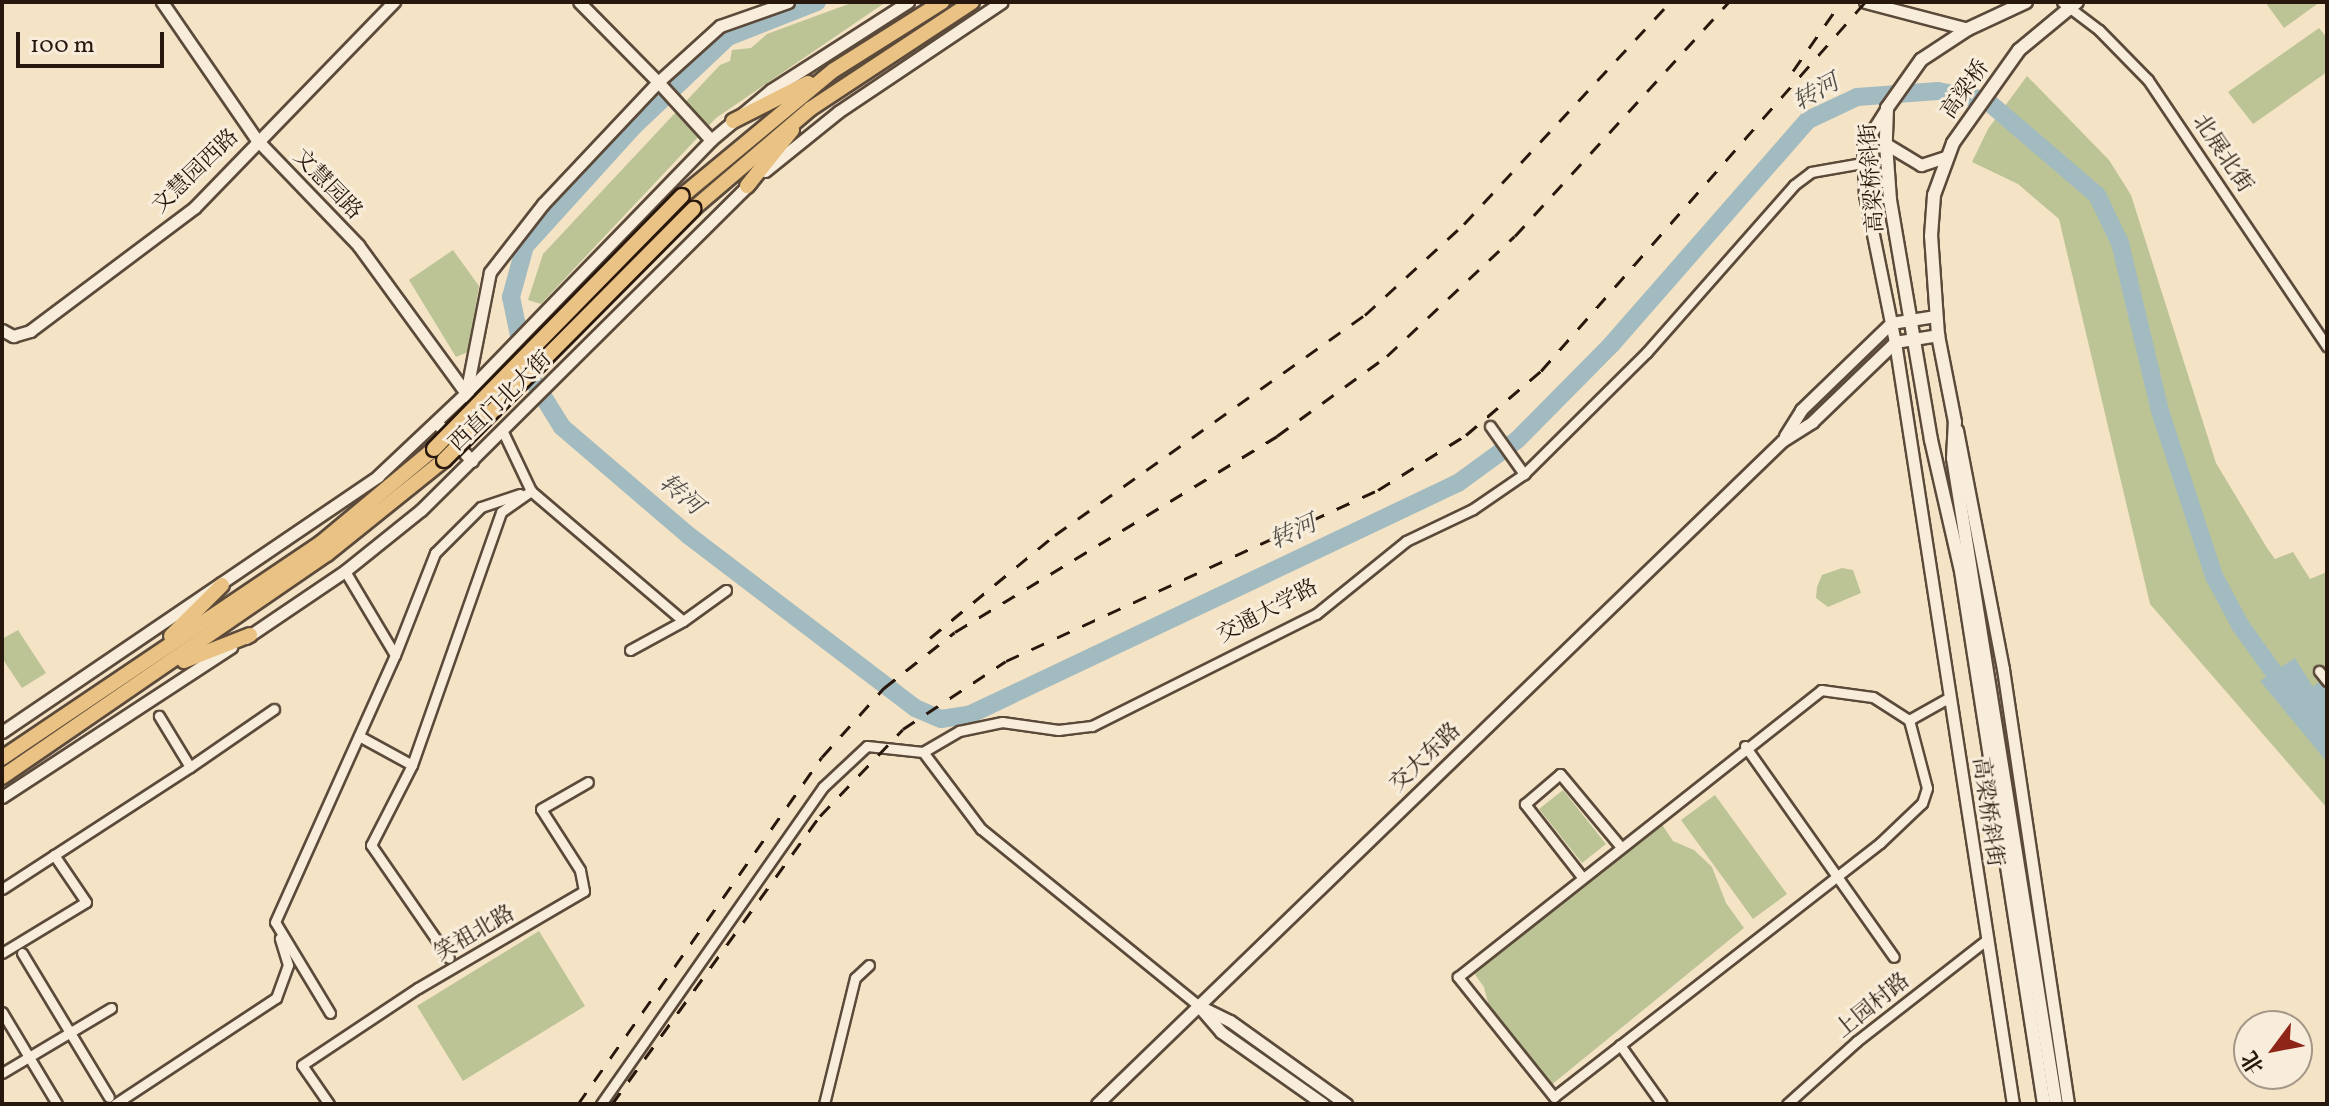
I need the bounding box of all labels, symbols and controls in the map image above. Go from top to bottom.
scale bar [20,16,168,66]
text: 100 m [30,29,95,63]
street label: 高梁桥 [1936,55,1996,125]
water label: 转河 [1789,70,1845,118]
street label: 北展北街 [2186,110,2258,198]
street label: 高梁桥斜街 [1856,122,1890,234]
street label: 文慧园西路 [147,124,245,220]
street label: 文慧园路 [287,144,367,226]
street label: 西直门北大街 [444,347,558,457]
water label: 转河 [652,470,708,522]
water label: 转河 [1266,511,1322,557]
street label: 交通大学路 [1213,575,1323,649]
street label: 交大东路 [1385,718,1467,798]
street label: 高梁桥斜街 [1966,756,2008,868]
street label: 笑祖北路 [430,901,520,967]
street label: 上园村路 [1830,968,1916,1044]
north arrow [2233,1010,2313,1090]
text: 北 [2235,1044,2273,1079]

